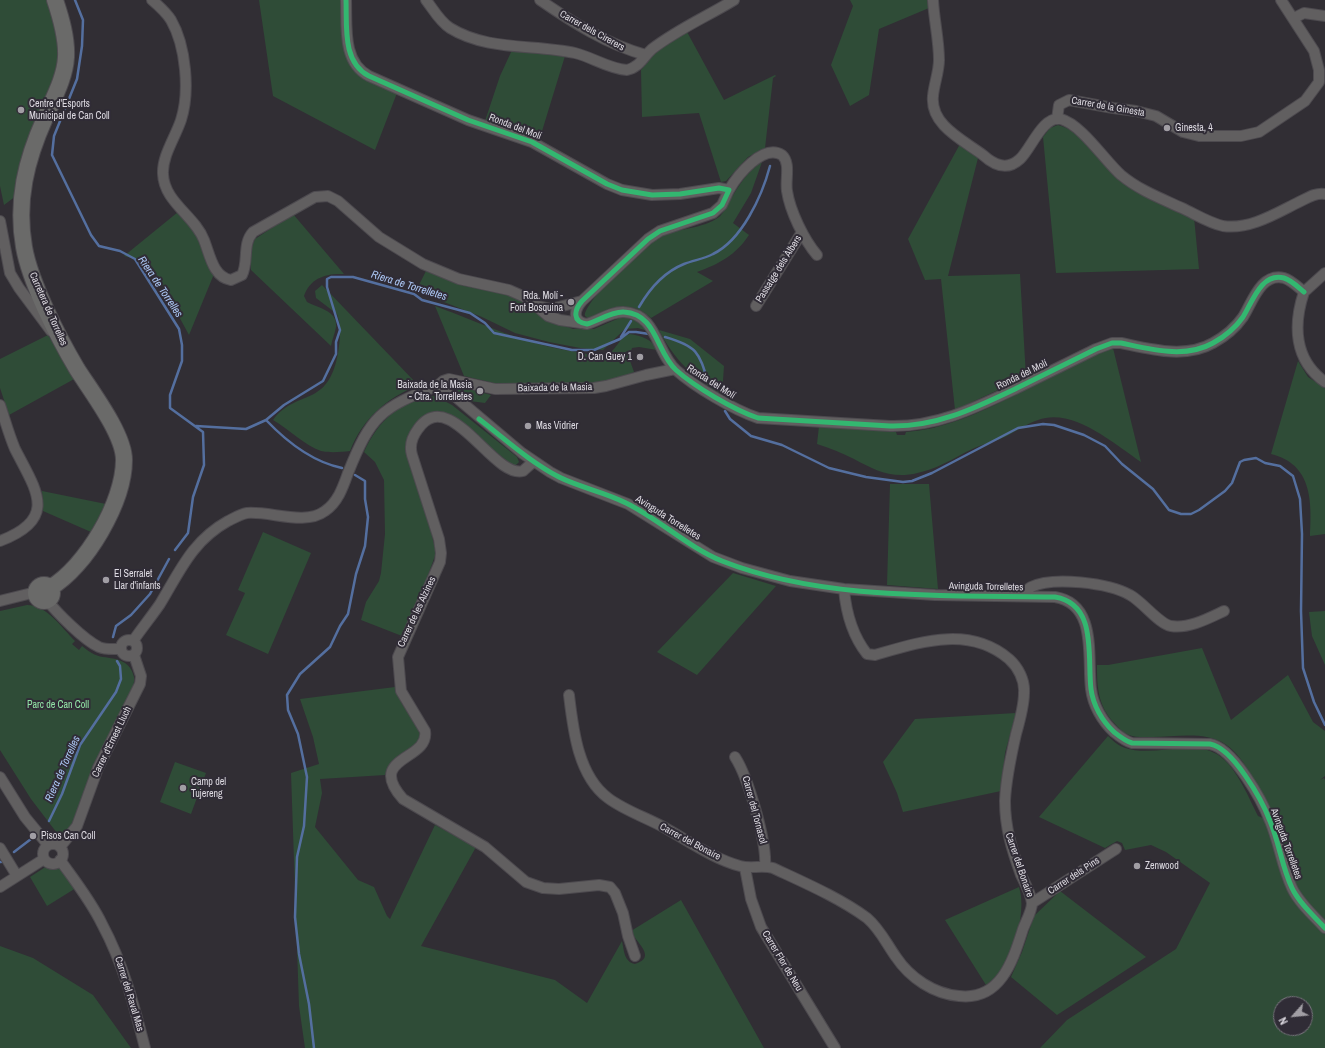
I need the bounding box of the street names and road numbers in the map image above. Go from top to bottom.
street label: Carrer dels Cirerers [557,8,627,54]
street label: Carrer de la Ginesta [1070,95,1146,119]
street label: Ronda del Molí [487,112,543,142]
street label: Passatge dels Àlbers [754,233,804,305]
street label: Carretera de Torrelles [26,270,70,348]
street label: Ronda del Molí [995,358,1049,392]
street label: Ronda del Molí [684,362,738,402]
street label: Baixada de la Masia [518,381,592,395]
street label: Avinguda Torrelletes [633,493,703,543]
street label: Carrer de les Alzines [395,575,439,649]
street label: Avinguda Torrelletes [949,580,1023,594]
street label: Carrer d'Ernest Lluch [90,705,134,779]
street label: Carrer del Tornasol [739,775,769,845]
street label: Avinguda Torrelletes [1268,807,1304,881]
street label: Carrer del Bonaire [657,821,723,863]
street label: Carrer del Bonaire [1002,831,1036,899]
street label: Carrer dels Pins [1046,855,1102,897]
street label: Carrer Flor de Neu [759,929,805,993]
street label: Carrer del Raval Mas [112,955,146,1033]

